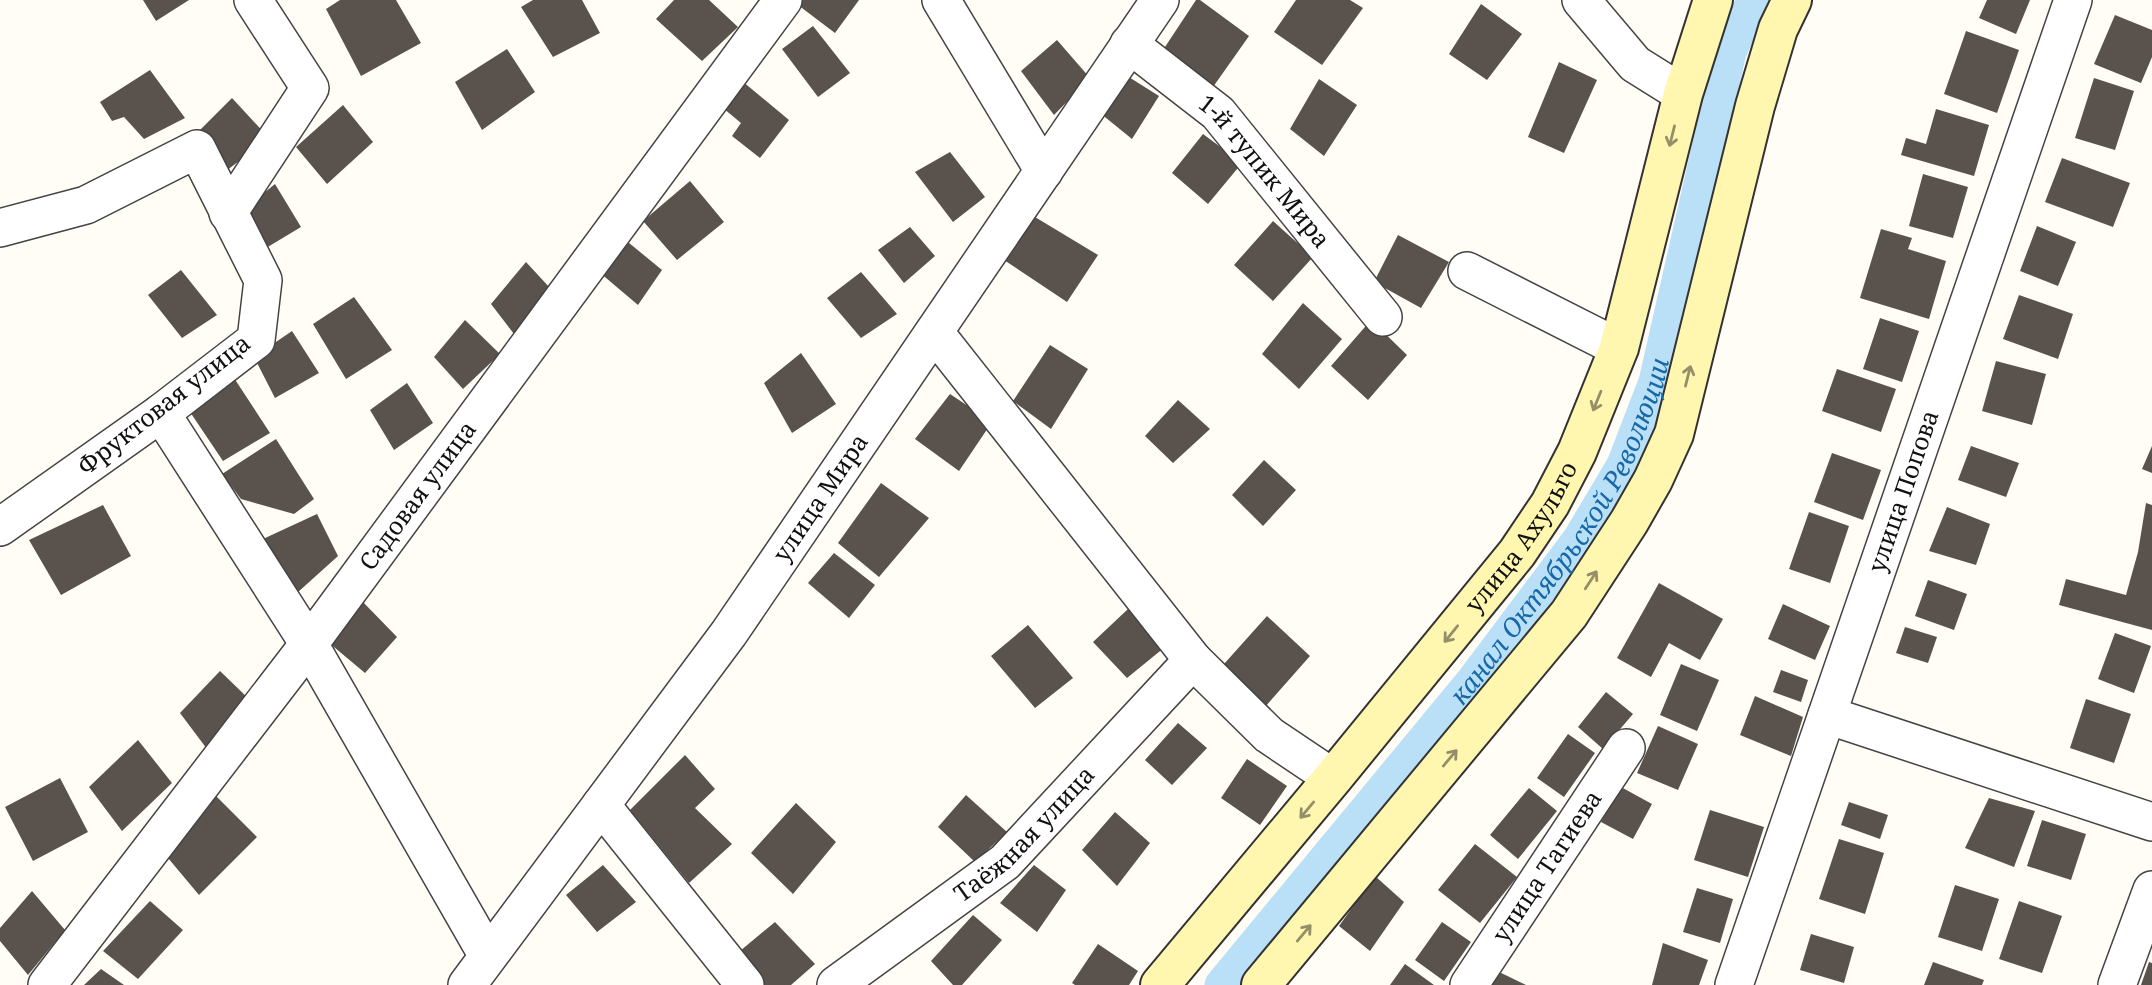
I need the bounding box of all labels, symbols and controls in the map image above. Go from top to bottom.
street label: 1-й тупик Мира [1192,86,1339,254]
one-way arrow [1665,124,1678,146]
street label: Фруктовая улица [70,326,257,482]
water label: канал Октябрьской Революции [1441,354,1677,712]
one-way arrow [1682,365,1695,388]
one-way arrow [1590,390,1603,412]
street label: улица Попова [1859,405,1946,577]
street label: Садовая улица [351,413,483,576]
street label: улица Мира [764,427,875,568]
street label: улица Ахульго [1457,455,1584,619]
one-way arrow [1584,571,1599,590]
one-way arrow [1443,624,1459,642]
one-way arrow [1442,749,1458,767]
street label: Таёжная улица [946,758,1101,909]
street label: улица Тагиева [1484,783,1609,948]
one-way arrow [1299,800,1315,818]
one-way arrow [1296,924,1312,942]

